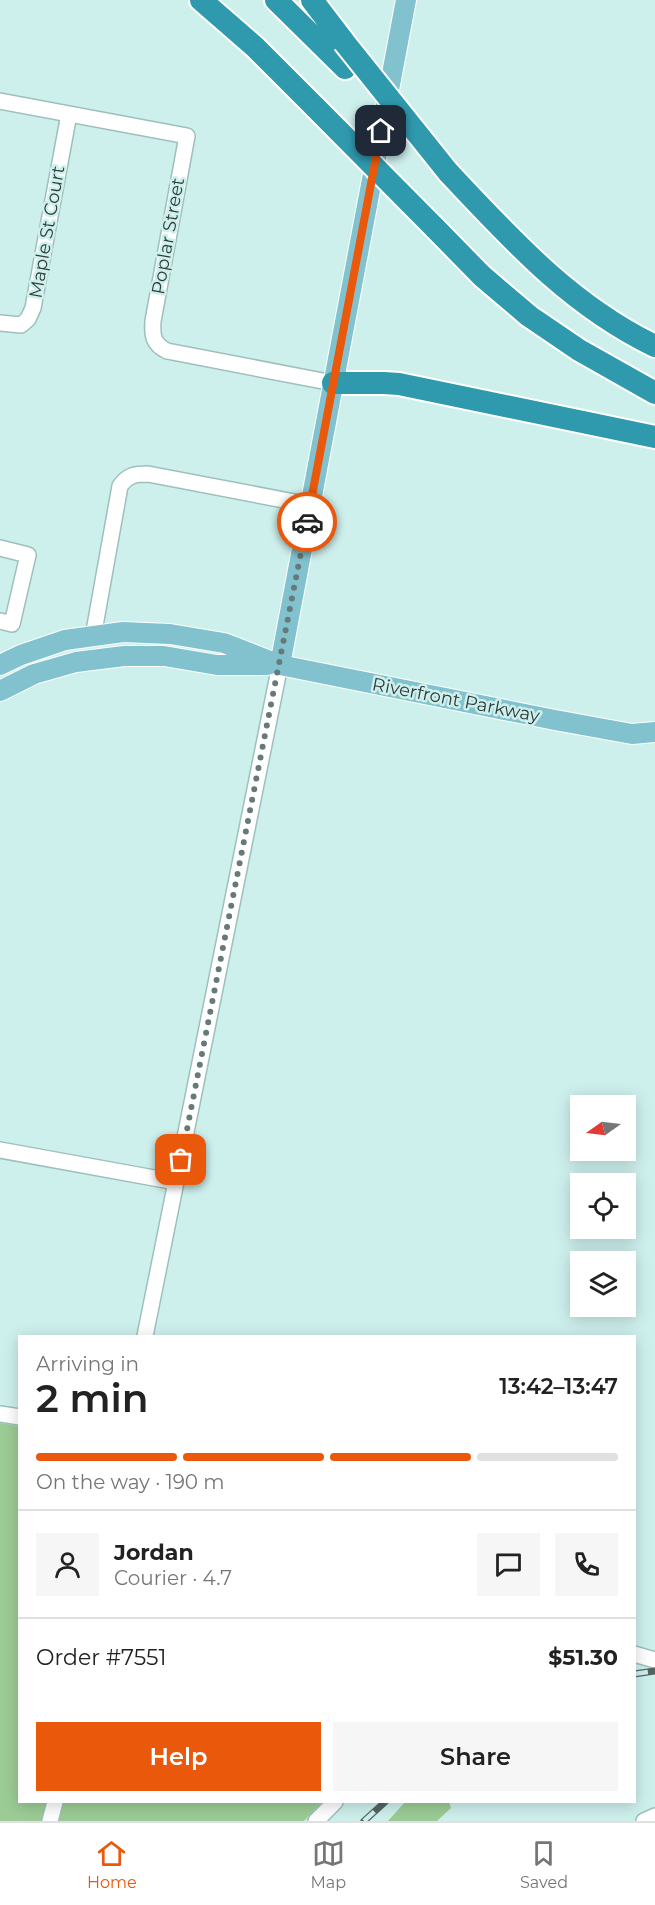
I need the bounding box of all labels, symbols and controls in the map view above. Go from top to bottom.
pin [355,105,406,156]
icon: home [364,114,397,147]
street label: Maple St Court [25,164,69,300]
street label: Poplar Street [147,176,189,296]
courier [277,492,337,552]
icon: car [291,506,324,539]
street label: Riverfront Parkway [370,673,542,727]
north arrow [570,1095,636,1161]
map controls [570,1095,636,1317]
pin [155,1134,206,1185]
icon: bag [164,1143,197,1176]
button: locate [570,1173,636,1239]
button: layers [570,1251,636,1317]
text: Arriving in [36,1352,139,1376]
text: 13:42–13:47 [499,1373,618,1400]
text: 2 min [36,1374,149,1422]
text: On the way · 190 m [36,1470,225,1494]
button: person [36,1533,99,1596]
button: chat [477,1533,540,1596]
button: phone [555,1533,618,1596]
text: Jordan [114,1539,194,1566]
text: Courier · 4.7 [114,1566,232,1590]
text: Order #7551 [36,1644,166,1671]
text: $51.30 [548,1644,618,1671]
button: Help [36,1722,321,1791]
button: Share [333,1722,618,1791]
tab: Home [87,1837,137,1892]
tab: Map [311,1837,346,1892]
tab: Saved [520,1837,568,1892]

